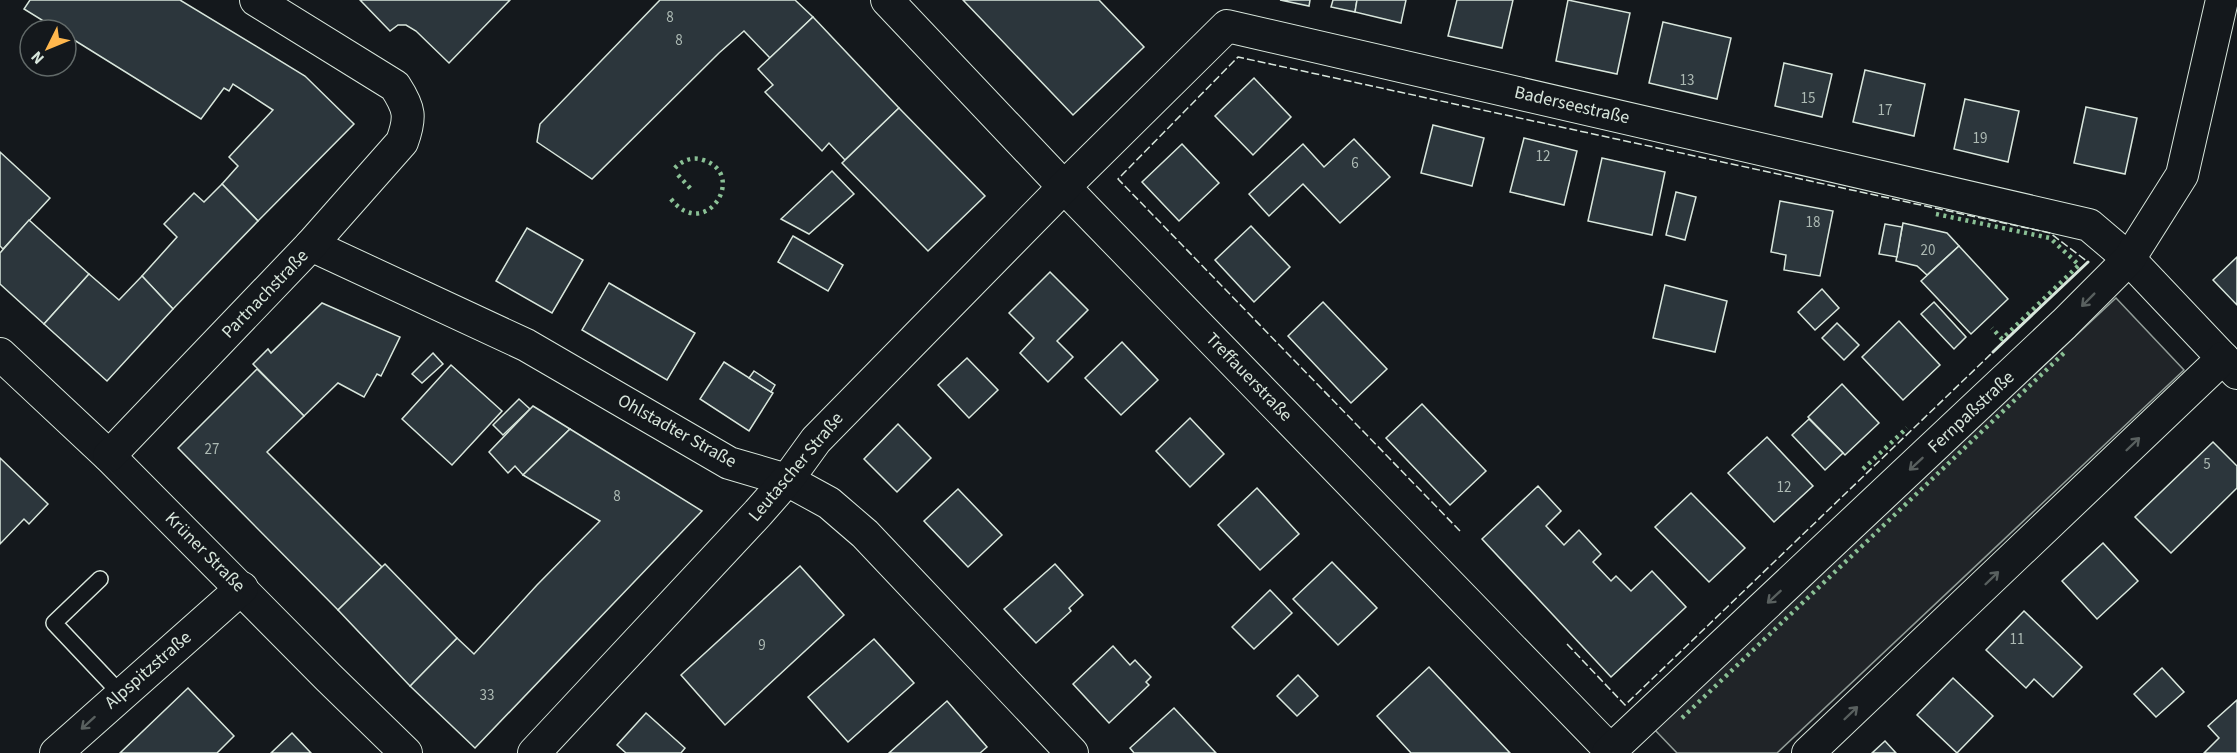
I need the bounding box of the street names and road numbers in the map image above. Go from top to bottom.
street label: Baderseestraße [1512,80,1632,130]
street label: Partnachstraße [216,244,314,344]
street label: Treffauerstraße [1200,327,1298,427]
street label: Fernpaßstraße [1922,365,2020,459]
street label: Ohlstadter Straße [613,388,741,474]
street label: Leutascher Straße [743,407,849,527]
street label: Krüner Straße [159,506,251,598]
street label: Alpspitzstraße [99,625,197,715]

